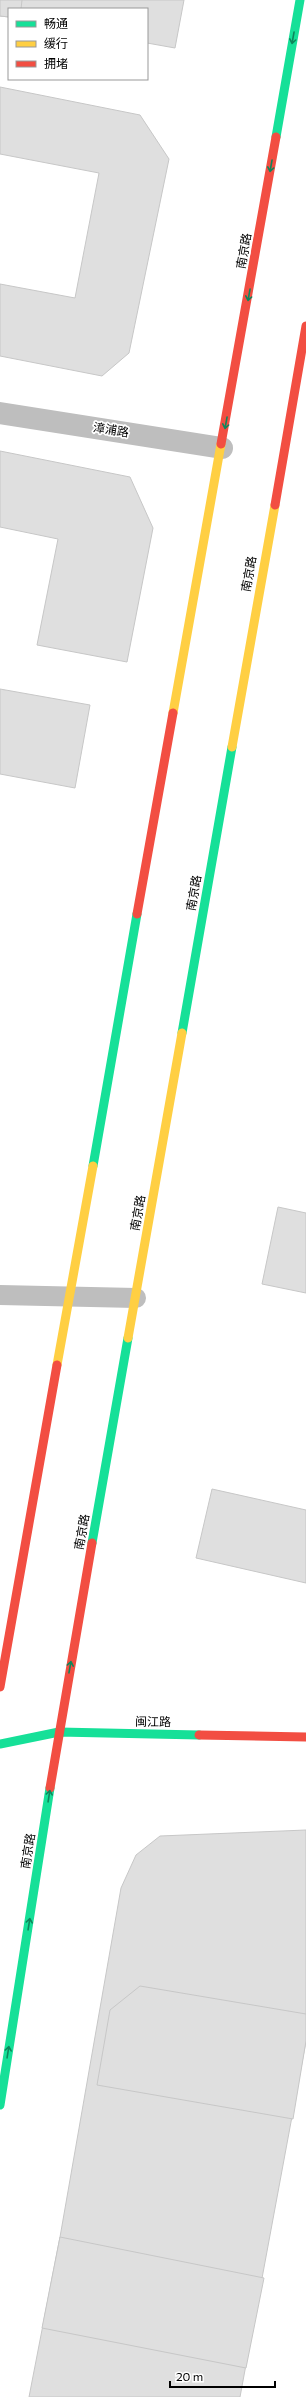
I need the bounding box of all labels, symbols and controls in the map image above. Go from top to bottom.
legend [8,8,148,80]
text: 畅通 [44,16,68,30]
one-way arrow [289,32,297,45]
text: 缓行 [44,36,68,50]
text: 拥堵 [44,56,68,70]
one-way arrow [267,160,275,173]
street label: 南京路 [233,232,253,270]
one-way arrow [245,288,253,301]
one-way arrow [222,416,230,429]
street label: 漳浦路 [92,419,130,439]
street label: 南京路 [238,555,258,593]
street label: 南京路 [183,874,203,912]
street label: 南京路 [127,1194,147,1232]
street label: 南京路 [71,1513,91,1551]
one-way arrow [67,1661,75,1674]
street label: 闽江路 [135,1714,171,1728]
one-way arrow [45,1790,53,1803]
street label: 南京路 [17,1832,37,1870]
one-way arrow [25,1918,33,1931]
one-way arrow [4,2046,12,2059]
scale bar [170,2363,275,2389]
text: 20 m [176,2369,203,2383]

